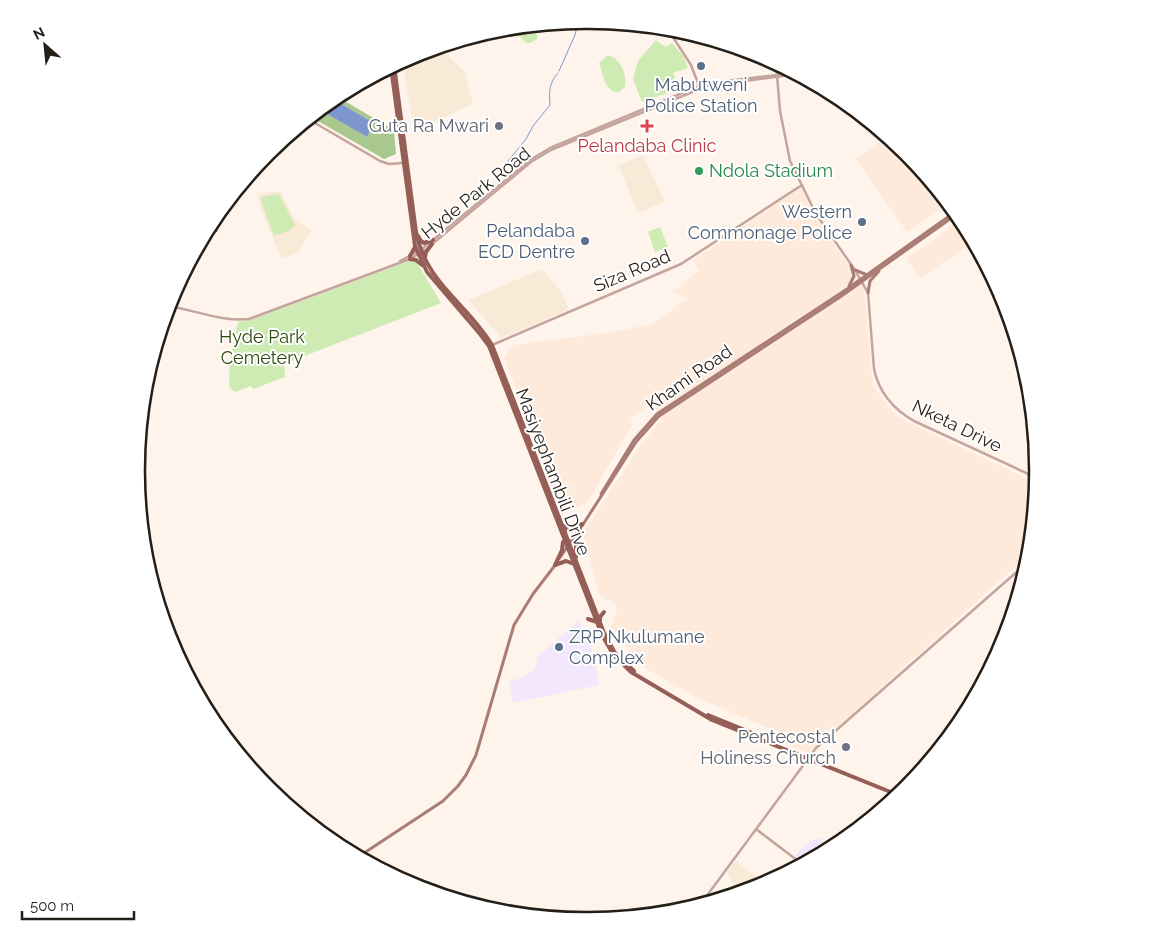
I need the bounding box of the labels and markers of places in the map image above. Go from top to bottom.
marker: Mabutweni Police Station [695,60,707,72]
place label: Mabutweni Police Station [644,74,758,116]
place label: Guta Ra Mwari [369,115,489,136]
marker: Pelandaba Clinic [640,119,654,133]
marker: Guta Ra Mwari [493,120,505,132]
place label: Pelandaba Clinic [578,135,716,156]
place label: Ndola Stadium [709,160,833,181]
marker: Ndola Stadium [693,165,705,177]
place label: Western Commonage Police [688,201,852,243]
marker: Western Commonage Police [856,216,868,228]
place label: Pelandaba ECD Dentre [478,220,575,262]
marker: Pelandaba ECD Dentre [579,235,591,247]
place label: ZRP Nkulumane Complex [569,626,705,668]
marker: ZRP Nkulumane Complex [553,641,565,653]
place label: Pentecostal Holiness Church [700,726,836,768]
marker: Pentecostal Holiness Church [840,741,852,753]

